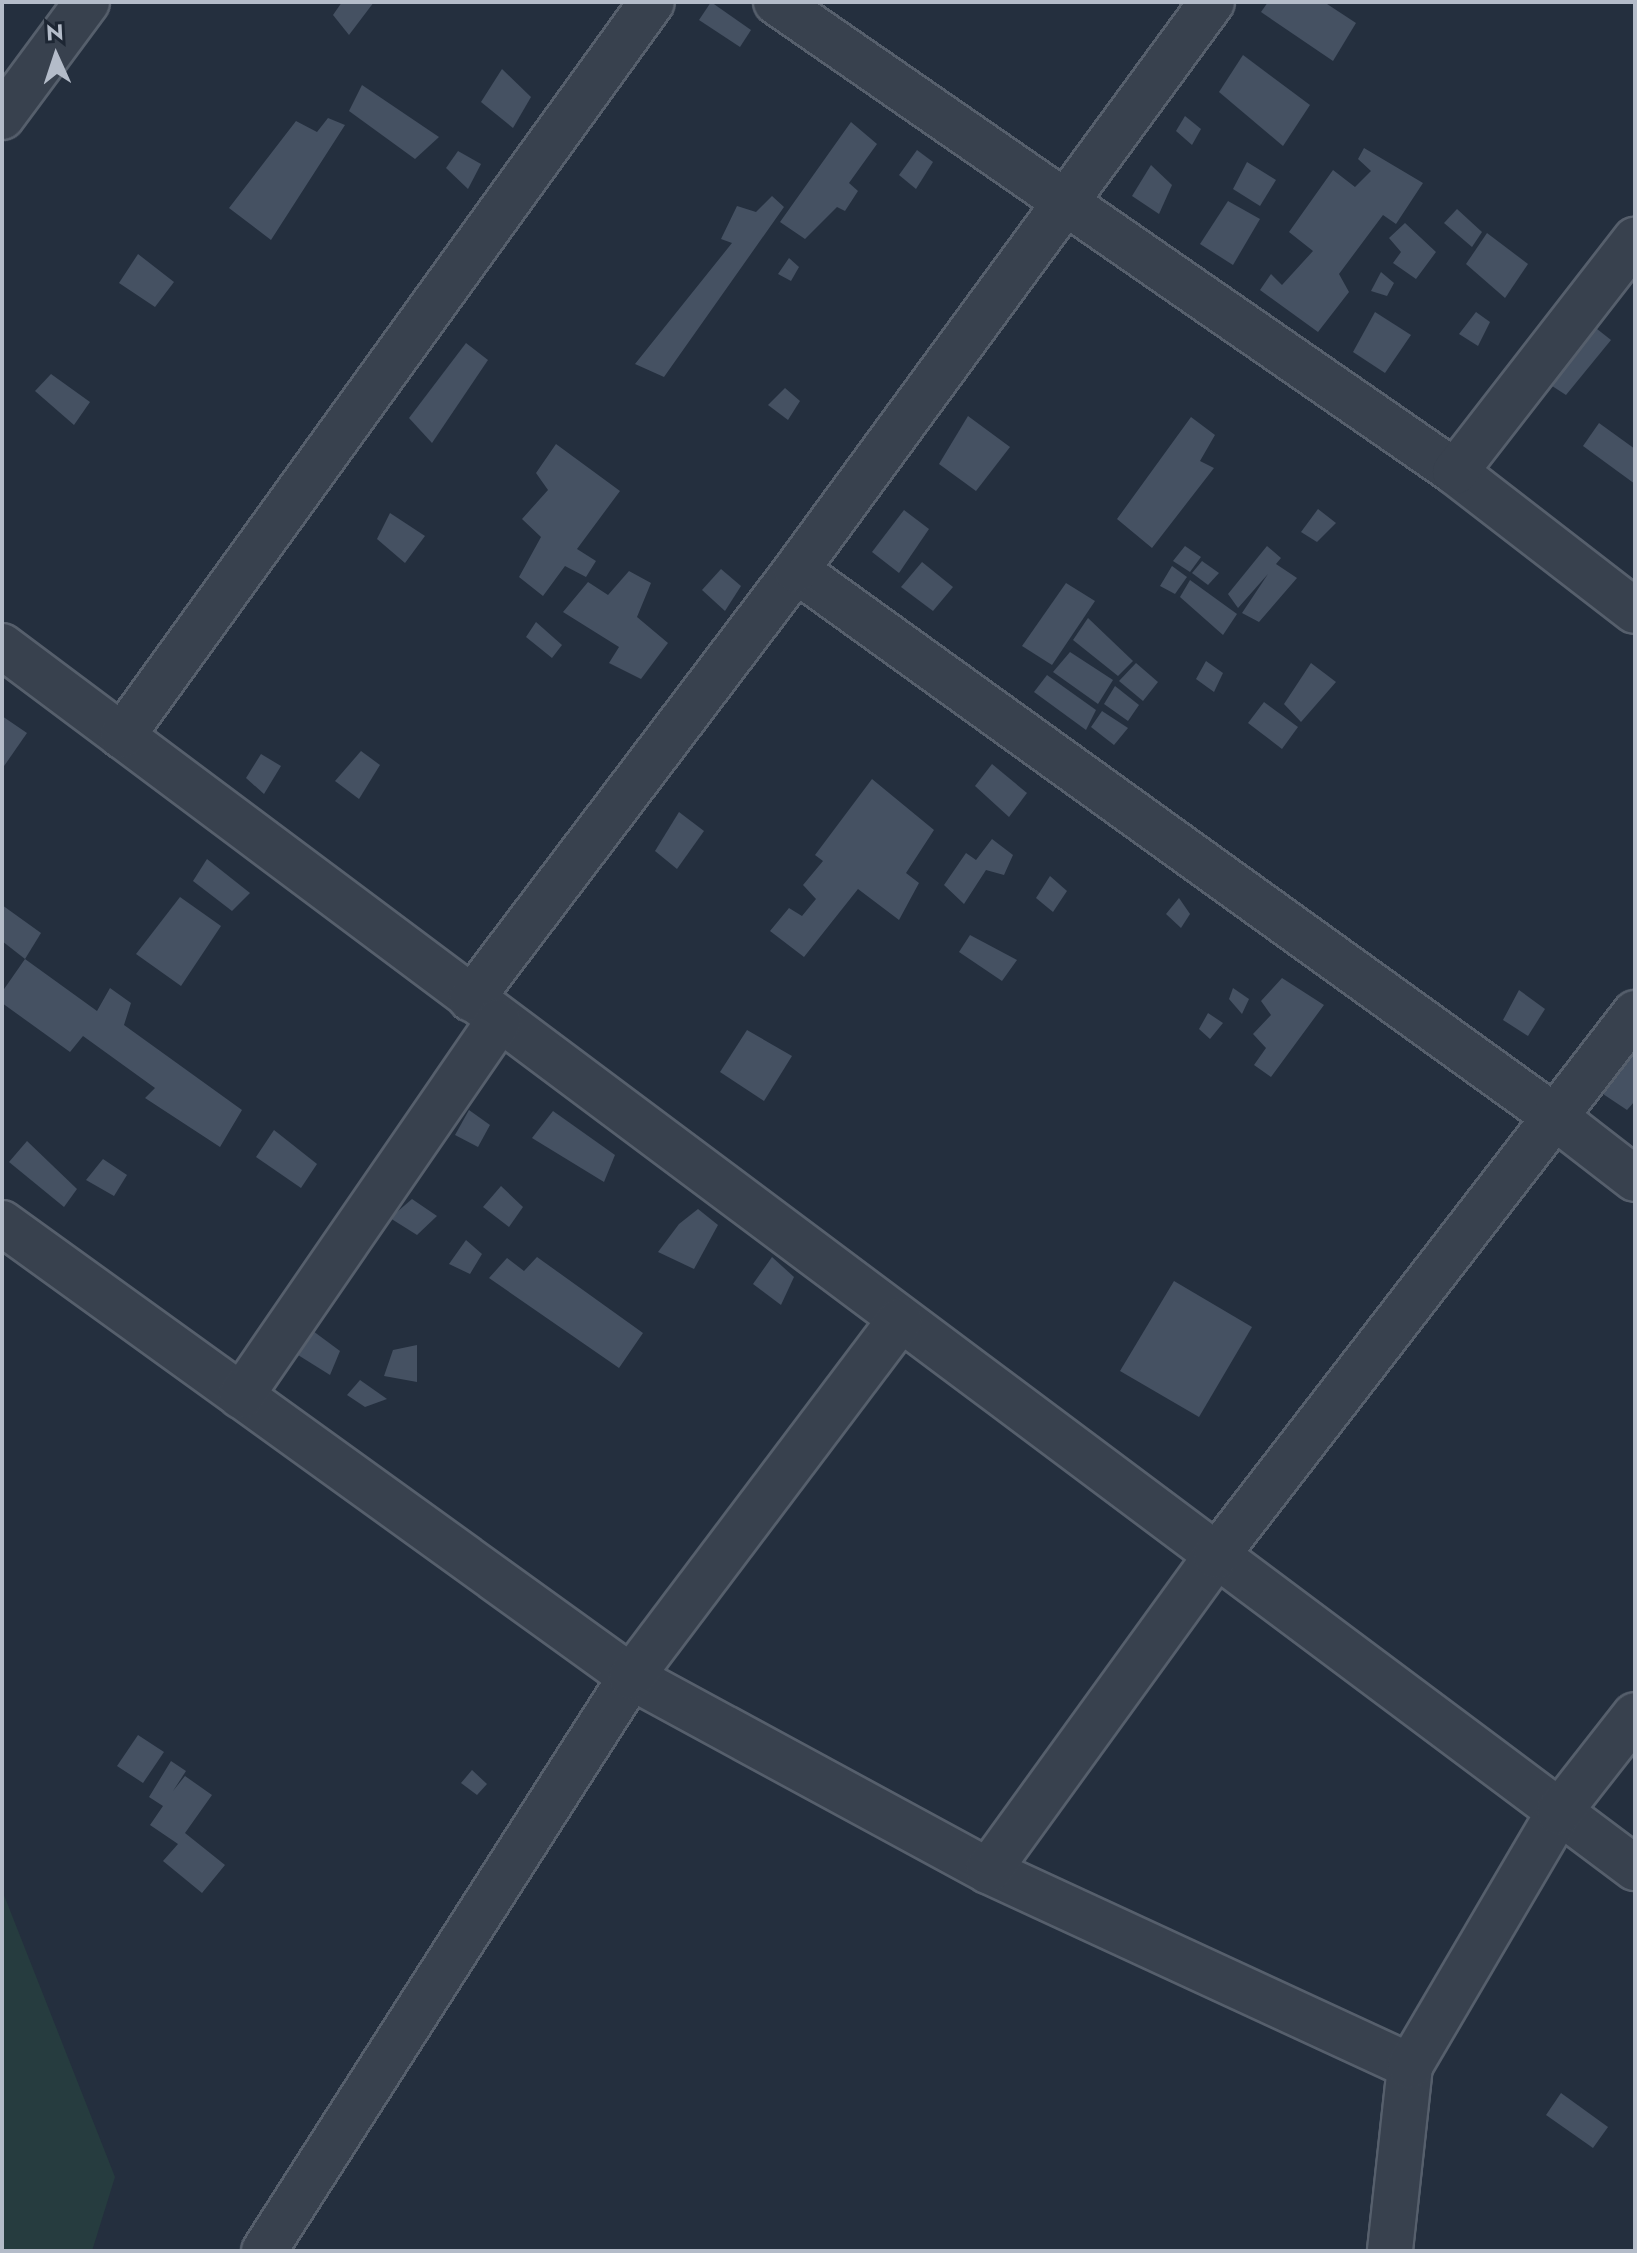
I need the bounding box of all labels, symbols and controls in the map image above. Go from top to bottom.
north arrow [16,16,96,96]
text: N [45,16,64,48]

